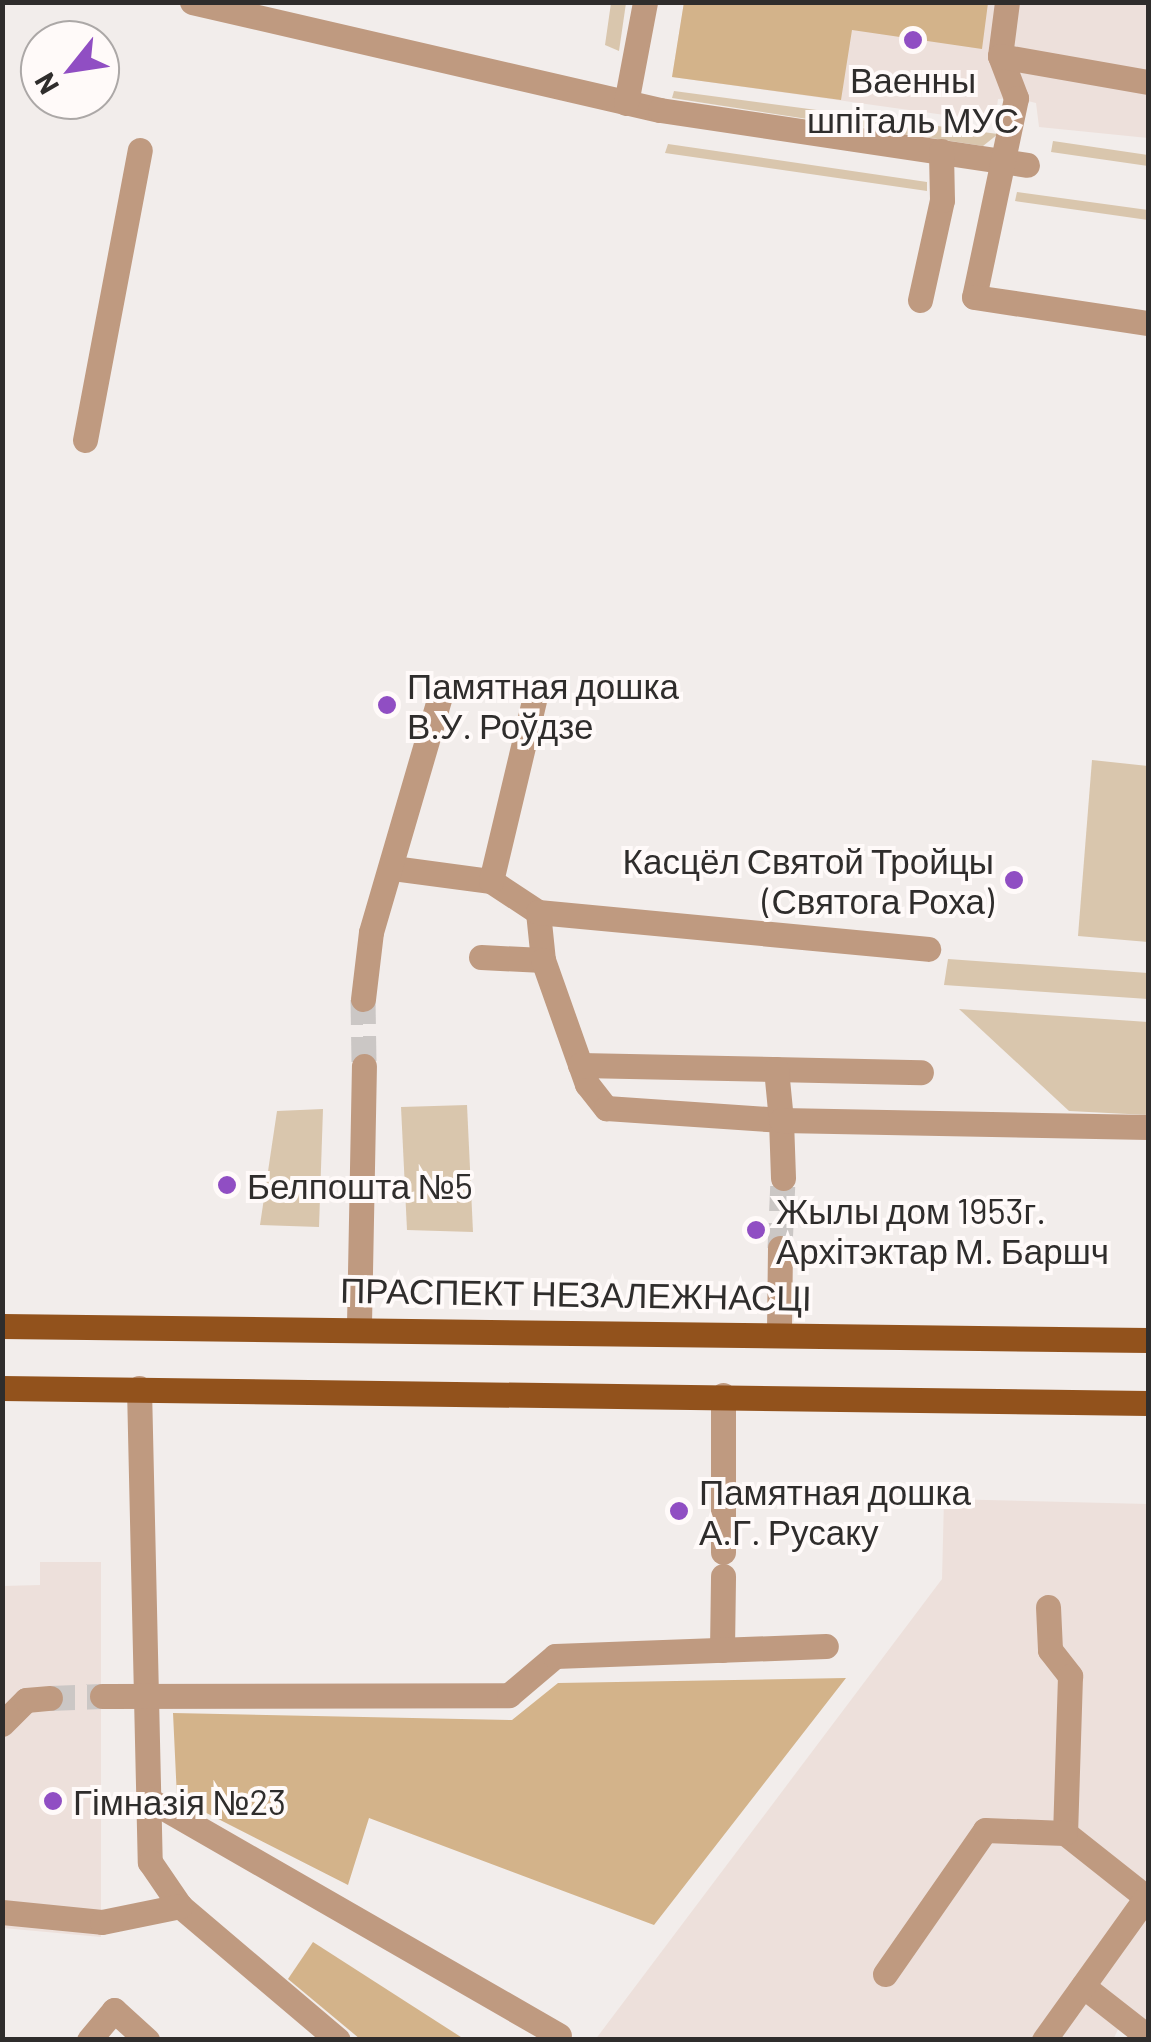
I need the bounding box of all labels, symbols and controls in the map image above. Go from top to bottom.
north arrow [20,20,120,120]
marker: Ваенны шпіталь МУС [900,27,926,53]
place label: Ваенны шпіталь МУС [807,58,1019,140]
text: N [26,67,65,101]
place label: Памятная дошка В.У. Роўдзе [407,664,679,746]
marker: Памятная дошка В.У. Роўдзе [376,694,398,716]
place label: Касцёл Святой Тройцы (Святога Роха) [623,839,994,921]
marker: Касцёл Святой Тройцы (Святога Роха) [1003,869,1025,891]
place label: Белпошта №5 [247,1164,473,1206]
marker: Белпошта №5 [216,1174,238,1196]
place label: Жылы дом 1953г. Архітэктар М. Баршч [776,1189,1109,1271]
marker: Жылы дом 1953г. Архітэктар М. Баршч [745,1219,767,1241]
street label: ПРАСПЕКТ НЕЗАЛЕЖНАСЦІ [340,1268,812,1318]
place label: Памятная дошка А.Г. Русаку [699,1470,971,1552]
marker: Памятная дошка А.Г. Русаку [668,1500,690,1522]
place label: Гімназія №23 [73,1780,286,1822]
marker: Гімназія №23 [42,1790,64,1812]

